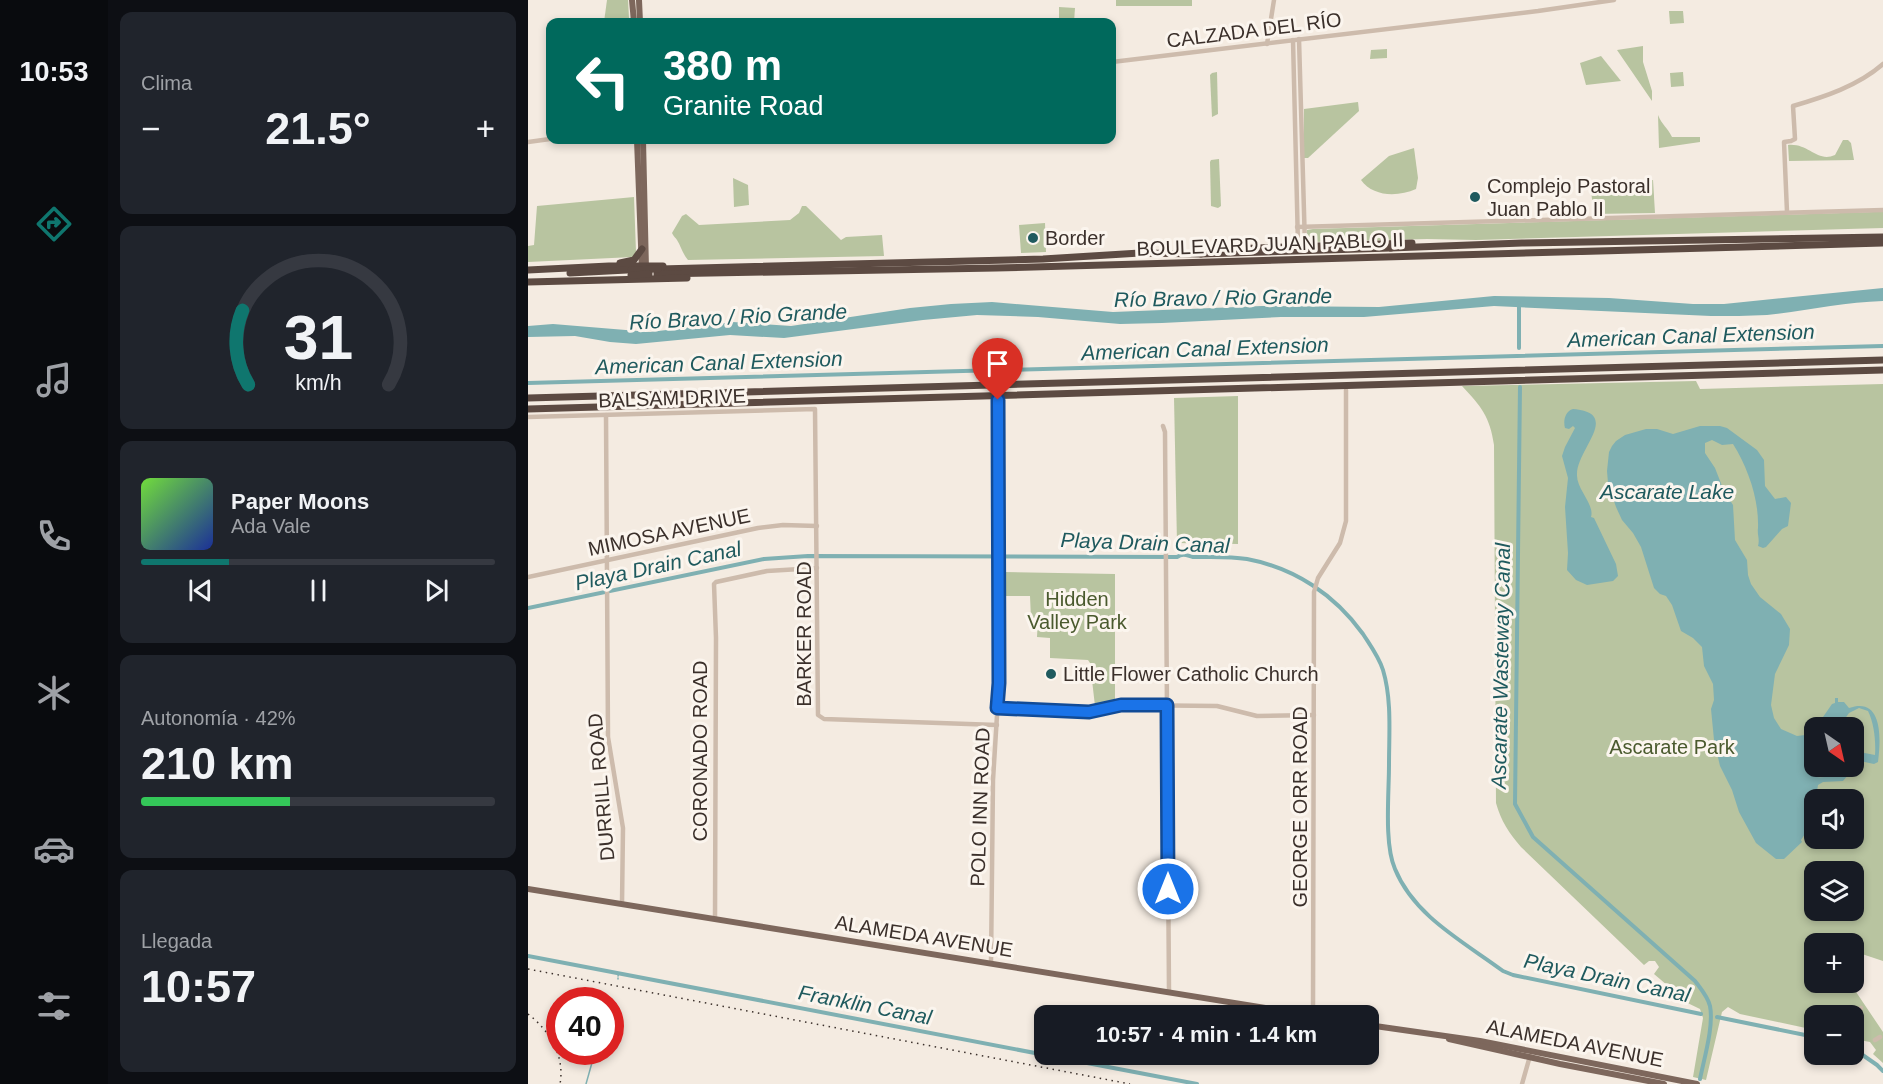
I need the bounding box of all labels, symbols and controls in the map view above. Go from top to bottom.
street label: CALZADA DEL RÍO [1165,8,1343,52]
icon: left [564,42,642,120]
text: 380 m [663,42,782,89]
text: 10:53 [19,57,89,87]
text: Clima [141,72,192,94]
text: Granite Road [663,91,824,121]
text: 21.5° [265,103,371,154]
text: − [141,110,160,147]
text: + [476,110,495,147]
place label: Complejo Pastoral Juan Pablo II [1487,175,1650,220]
marker: Complejo Pastoral Juan Pablo II [1468,190,1482,204]
icon: directions [33,203,75,245]
place label: Border [1045,227,1105,249]
street label: BOULEVARD JUAN PABLO II [1136,228,1404,260]
marker: Border [1026,231,1040,245]
water label: Río Bravo / Rio Grande [1114,284,1332,311]
water label: Río Bravo / Rio Grande [628,299,848,334]
text: 31 [283,303,353,372]
water label: American Canal Extension [1565,320,1815,351]
water label: American Canal Extension [1079,333,1329,364]
pin [972,338,1023,400]
water label: American Canal Extension [593,347,843,378]
icon: arrive [981,347,1014,380]
icon: music [33,359,75,401]
text: km/h [295,371,341,395]
street label: BALSAM DRIVE [598,384,746,412]
water label: Ascarate Lake [1598,480,1734,503]
text: Paper Moons [231,489,369,514]
street label: MIMOSA AVENUE [586,504,752,560]
icon: phone [33,515,75,557]
text: Ada Vale [231,515,311,537]
water label: Playa Drain Canal [1060,528,1231,557]
water label: Playa Drain Canal [573,536,744,594]
water label: Ascarate Wasteway Canal [1487,542,1514,791]
street label: BARKER ROAD [793,561,815,707]
icon: previous [184,574,217,607]
icon: pause [302,574,335,607]
icon: next [420,574,453,607]
park label: Hidden Valley Park [1027,588,1128,633]
street label: CORONADO ROAD [689,660,711,842]
place label: Little Flower Catholic Church [1063,663,1319,685]
marker: Little Flower Catholic Church [1044,667,1058,681]
icon: climate [33,672,75,714]
street label: GEORGE ORR ROAD [1289,706,1311,908]
text: Autonomía · 42% [141,707,296,729]
street label: DURRILL ROAD [584,712,618,862]
north arrow [1804,717,1864,777]
map controls [1804,717,1864,1065]
street label: POLO INN ROAD [966,727,994,887]
park label: Ascarate Park [1609,736,1736,758]
text: 210 km [141,738,294,789]
button: sound [1804,789,1864,849]
icon: car [33,828,75,870]
position arrow [1136,857,1200,921]
button: layers [1804,861,1864,921]
street label: ALAMEDA AVENUE [834,911,1014,961]
text: Llegada [141,930,212,952]
button: + [1804,933,1864,993]
water label: Playa Drain Canal [1522,949,1694,1007]
text: 10:57 [141,961,256,1012]
water label: Franklin Canal [796,980,935,1029]
icon: filters [33,985,75,1027]
speed limit sign: 40 [546,987,624,1065]
button: − [1804,1005,1864,1065]
street label: ALAMEDA AVENUE [1485,1015,1665,1071]
text: 10:57 · 4 min · 1.4 km [1096,1022,1317,1047]

